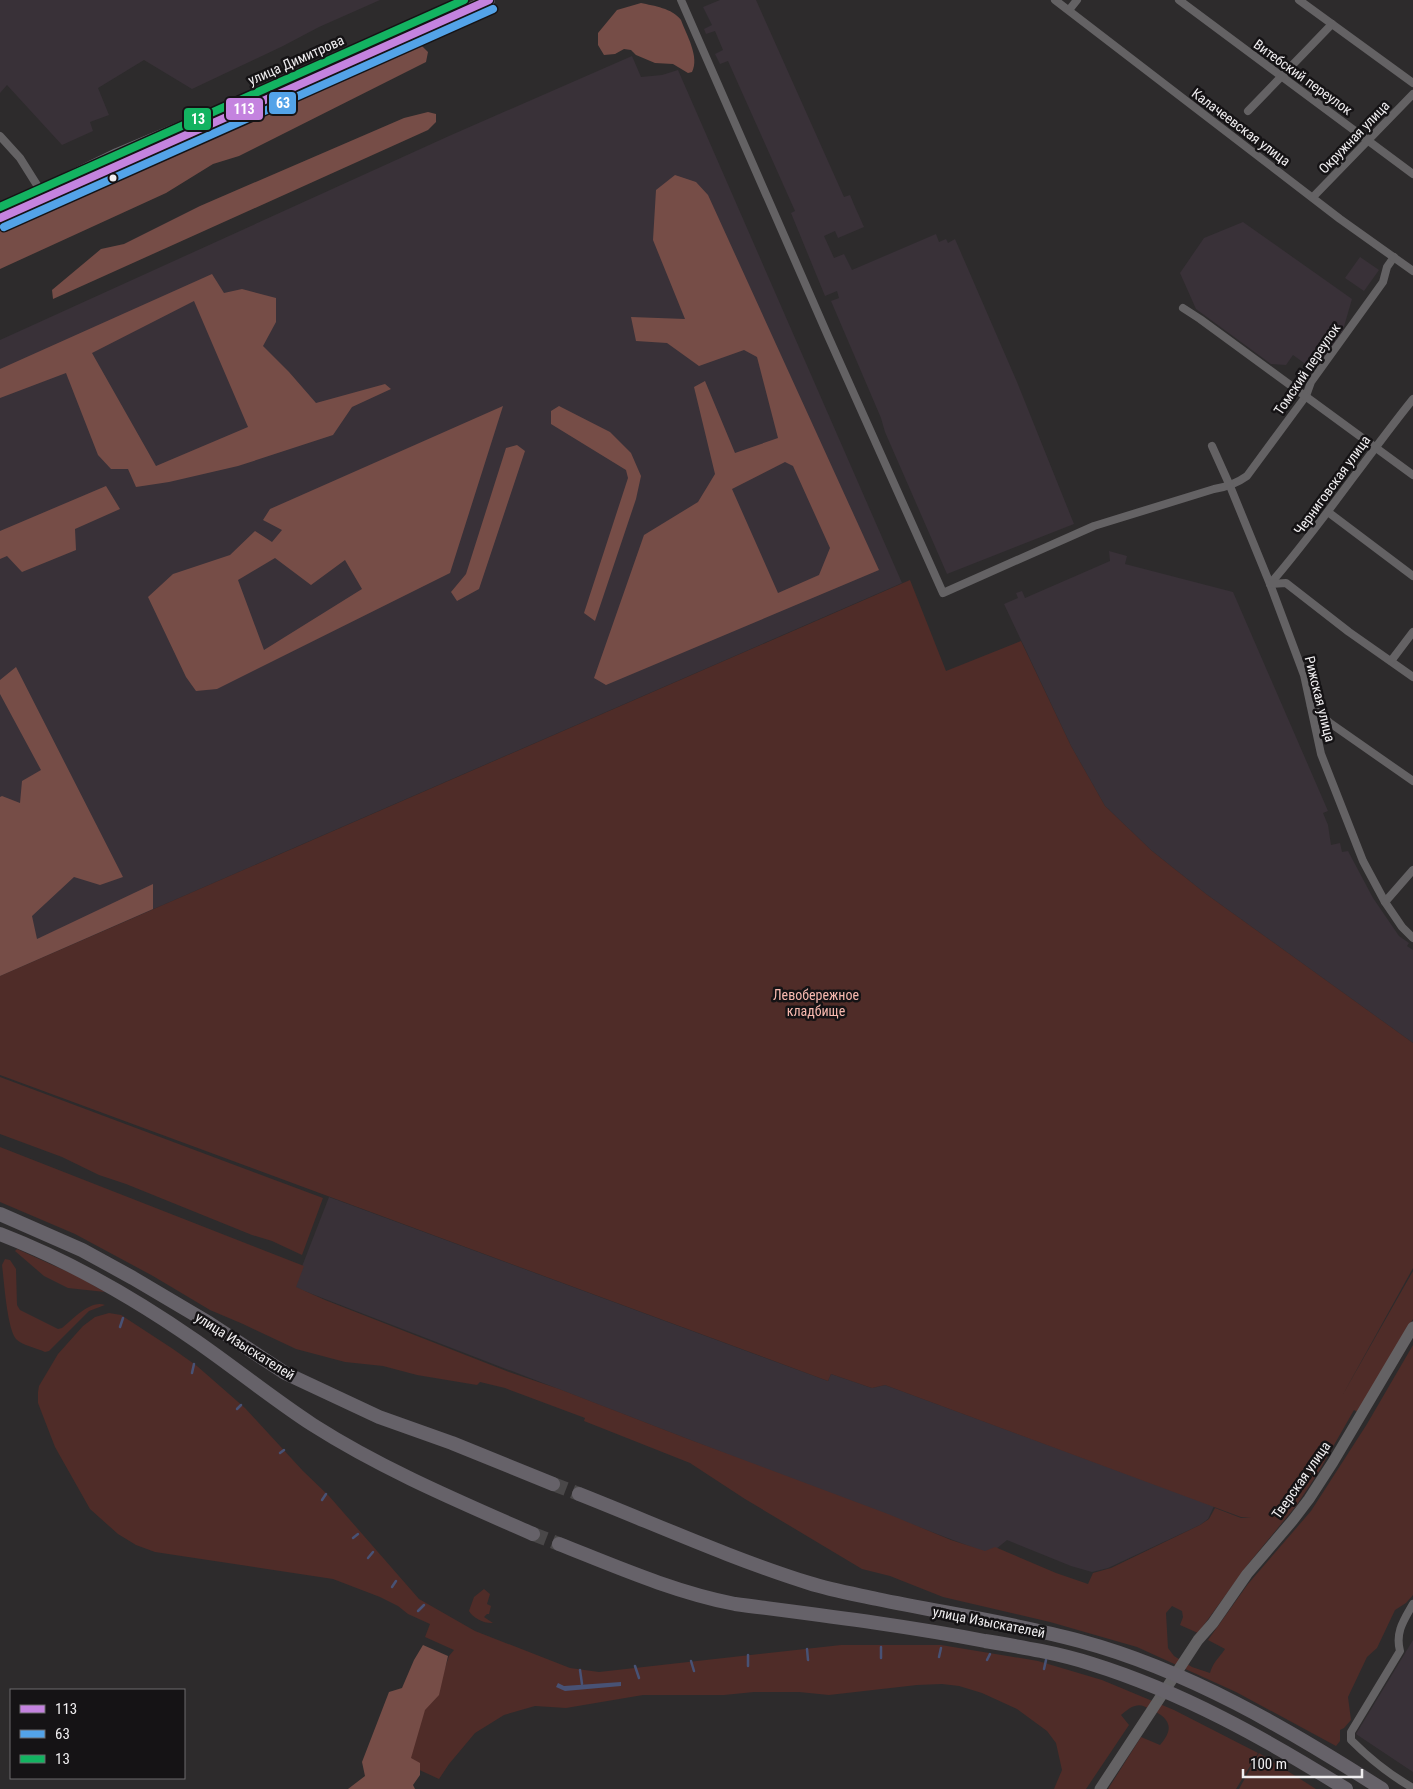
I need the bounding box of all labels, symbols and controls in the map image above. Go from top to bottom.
street label: улица Димитрова [246,32,346,88]
street label: Витебский переулок [1251,36,1356,118]
street label: Калачеевская улица [1189,85,1293,169]
line badge: 63 [268,91,297,115]
text: 63 [276,95,290,111]
line badge: 113 [225,97,264,121]
street label: Окружная улица [1315,97,1393,177]
text: 113 [233,101,255,117]
line badge: 13 [183,107,212,131]
text: 13 [191,111,205,127]
unlabelled marker [108,173,118,183]
street label: Томский переулок [1270,320,1344,418]
street label: Черниговская улица [1291,432,1373,538]
street label: Рижская улица [1302,654,1338,744]
park label: Левобережное кладбище [773,987,859,1019]
street label: улица Изыскателей [192,1309,298,1383]
street label: Тверская улица [1268,1438,1334,1522]
street label: улица Изыскателей [931,1603,1047,1641]
legend [10,1689,185,1779]
text: 113 [55,1700,77,1718]
text: 63 [55,1725,70,1743]
scale bar [1243,1746,1362,1778]
text: 13 [55,1750,70,1768]
text: 100 m [1250,1755,1287,1773]

